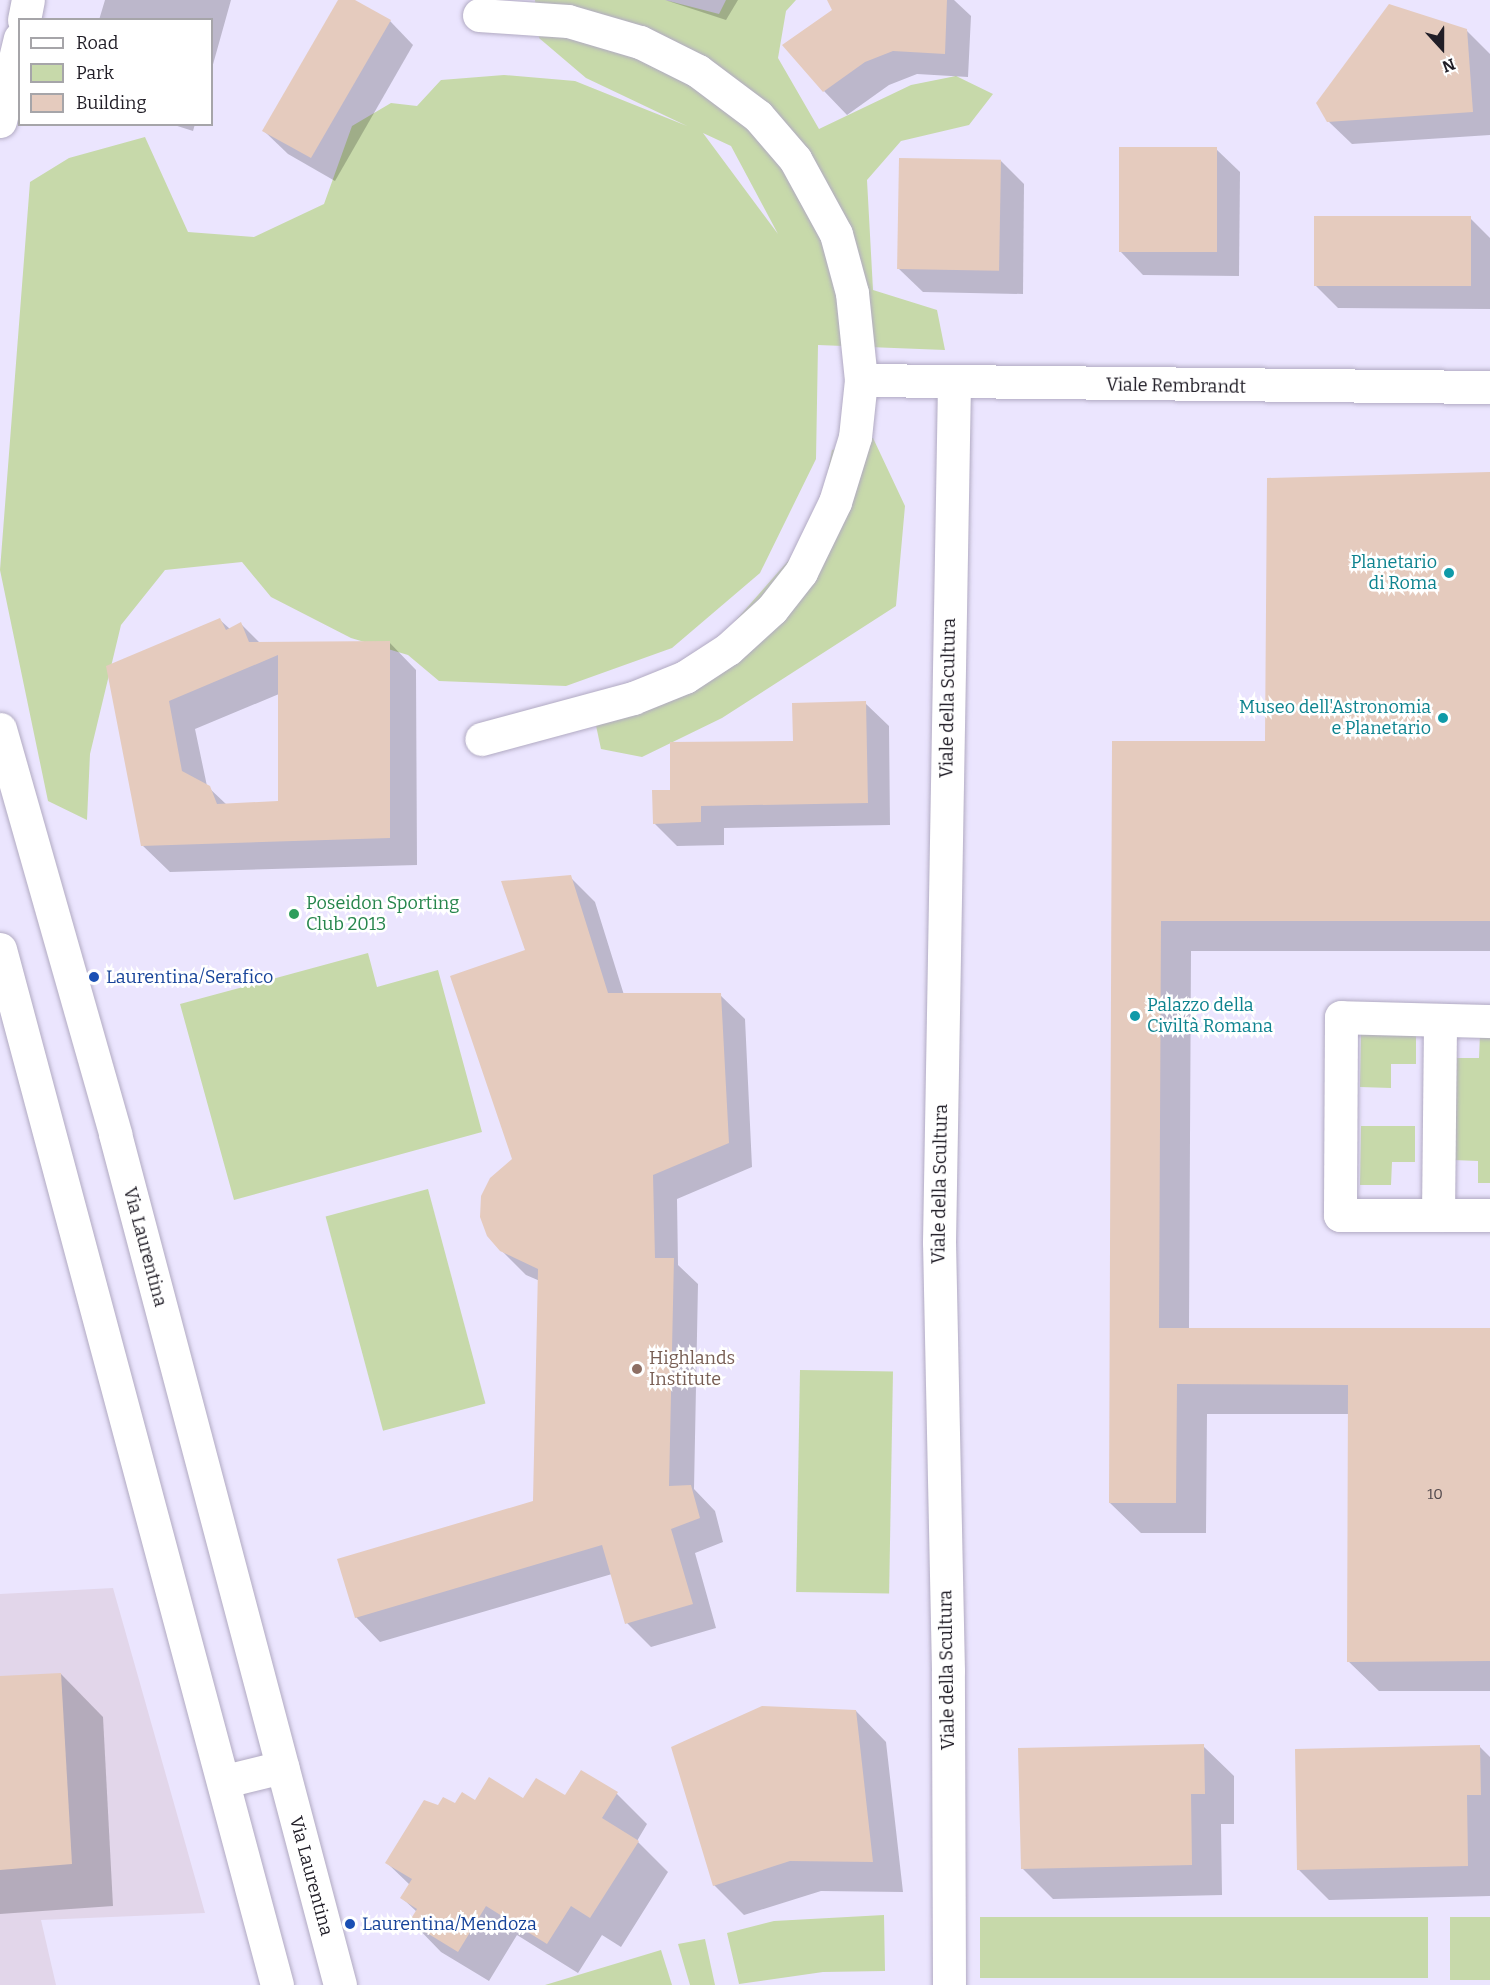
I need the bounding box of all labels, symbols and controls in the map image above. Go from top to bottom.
legend [18,18,213,126]
north arrow [1412,18,1472,78]
text: Road [76,32,118,54]
text: N [1439,54,1458,76]
text: Park [76,62,114,84]
text: Building [76,92,147,114]
street label: Viale Rembrandt [1106,374,1246,398]
place label: Planetario di Roma [1351,552,1437,594]
marker: Planetario di Roma [1442,566,1456,580]
street label: Viale della Scultura [936,618,960,778]
place label: Museo dell'Astronomia e Planetario [1239,697,1431,740]
marker: Museo dell'Astronomia e Planetario [1436,711,1450,725]
place label: Poseidon Sporting Club 2013 [306,893,459,936]
marker: Poseidon Sporting Club 2013 [287,907,301,921]
place label: Laurentina/Serafico [106,966,273,988]
marker: Laurentina/Serafico [87,970,101,984]
place label: Palazzo della Civiltà Romana [1147,995,1273,1038]
marker: Palazzo della Civiltà Romana [1128,1009,1142,1023]
street label: Viale della Scultura [928,1104,952,1264]
street label: Via Laurentina [119,1185,171,1309]
place label: Highlands Institute [649,1348,735,1390]
marker: Highlands Institute [630,1362,644,1376]
house number: 10 [1427,1486,1443,1504]
street label: Viale della Scultura [935,1590,959,1750]
street label: Via Laurentina [285,1814,337,1938]
place label: Laurentina/Mendoza [362,1913,537,1935]
marker: Laurentina/Mendoza [343,1917,357,1931]

